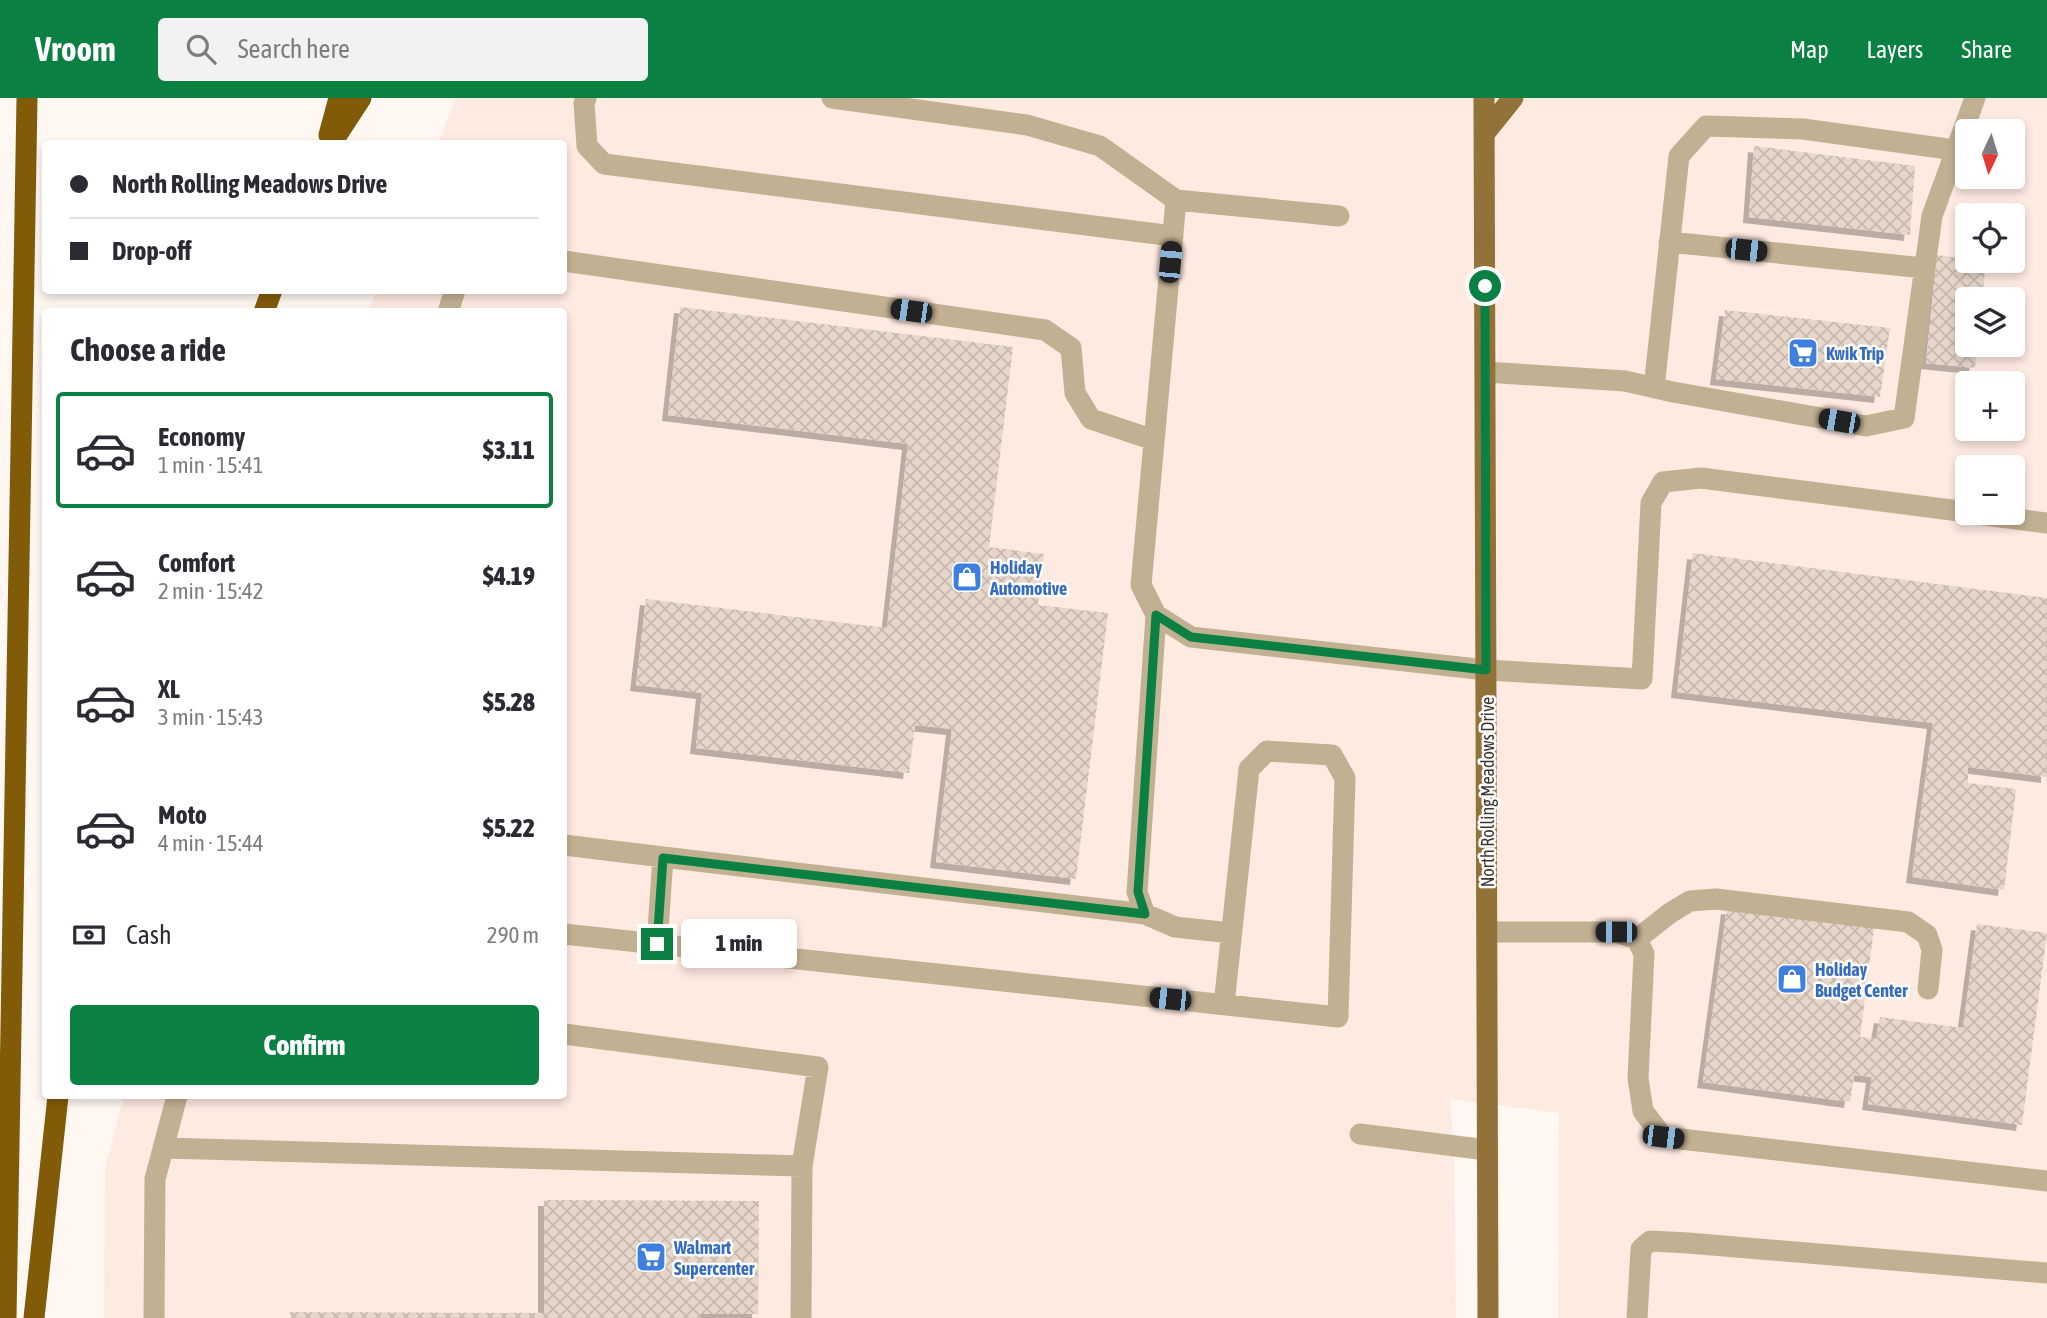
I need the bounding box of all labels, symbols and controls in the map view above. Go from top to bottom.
search box [158,18,648,81]
text: Vroom [35,30,116,68]
icon: search [182,30,220,68]
text: Search here [238,34,350,64]
text: Map [1790,36,1829,63]
text: Layers [1867,36,1923,63]
text: Share [1961,36,2012,63]
north arrow [1955,119,2025,189]
map controls [1955,119,2025,525]
text: North Rolling Meadows Drive [112,169,387,199]
button: locate [1955,203,2025,273]
text: Drop-off [112,236,192,266]
car [1725,237,1768,263]
car [1158,240,1183,284]
route start [1469,270,1501,302]
button: layers [1955,287,2025,357]
car [889,298,934,324]
text: Choose a ride [70,331,226,368]
supermarket icon: Kwik Trip [1786,336,1820,370]
place label: Kwik Trip [1826,343,1884,364]
button: + [1955,371,2025,441]
car [1817,407,1862,435]
icon: car [74,419,137,482]
text: Economy [158,422,245,452]
text: $3.11 [483,435,535,465]
text: 1 min · 15:41 [158,452,264,478]
button: − [1955,455,2025,525]
icon: car [74,545,137,608]
text: Comfort [158,548,235,578]
place label: Holiday Automotive [989,557,1067,599]
shop icon: Holiday Automotive [950,560,984,594]
text: $4.19 [483,561,535,591]
text: 2 min · 15:42 [158,578,264,604]
icon: car [74,671,137,734]
text: XL [158,674,180,704]
text: $5.28 [483,687,535,717]
street label: North Rolling Meadows Drive [1477,697,1498,887]
text: 3 min · 15:43 [158,704,264,730]
icon: car [74,797,137,860]
text: Moto [158,800,207,830]
text: $5.22 [483,813,535,843]
text: 4 min · 15:44 [158,830,264,856]
icon: cash [70,916,108,954]
text: Cash [126,920,172,950]
callout: 1 min [682,920,797,968]
text: 290 m [487,922,539,948]
car [1596,922,1638,943]
route end [641,928,673,960]
text: 1 min [716,930,762,956]
place label: Holiday Budget Center [1815,959,1908,1001]
shop icon: Holiday Budget Center [1775,962,1809,996]
car [1149,986,1192,1012]
button: Confirm [70,1005,539,1085]
car [1641,1124,1686,1150]
place label: Walmart Supercenter [673,1237,755,1279]
supermarket icon: Walmart Supercenter [634,1240,668,1274]

